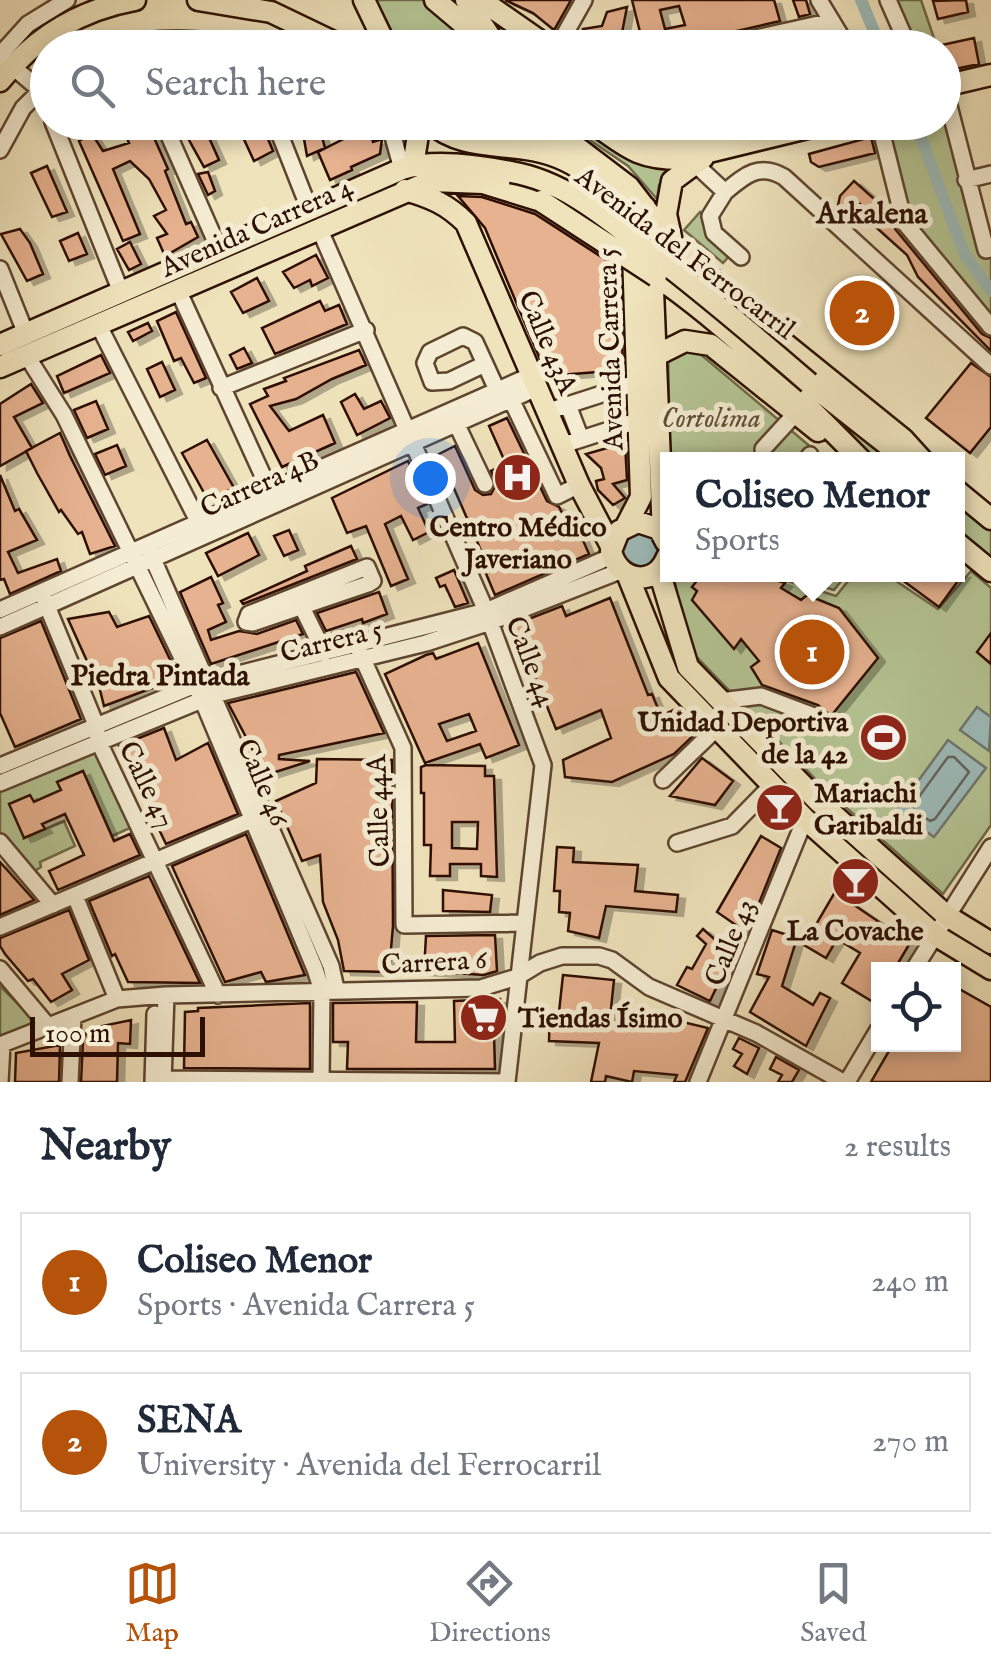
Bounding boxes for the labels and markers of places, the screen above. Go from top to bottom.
pin: 2 [830,276,894,350]
hospital icon: Centro Médico Javeriano [492,452,544,504]
place label: Centro Médico Javeriano [429,511,607,578]
pin: 1 [780,614,844,690]
place label: Unidad Deportiva de la 42 [637,706,849,773]
sports icon: Unidad Deportiva de la 42 [857,711,909,763]
place label: Mariachi Garibaldi [814,777,924,844]
bar icon: Mariachi Garibaldi [753,782,805,834]
bar icon: La Covache [829,856,881,908]
place label: La Covache [786,915,924,950]
supermarket icon: Tiendas Ísimo [457,991,509,1043]
place label: Tiendas Ísimo [517,1001,683,1037]

